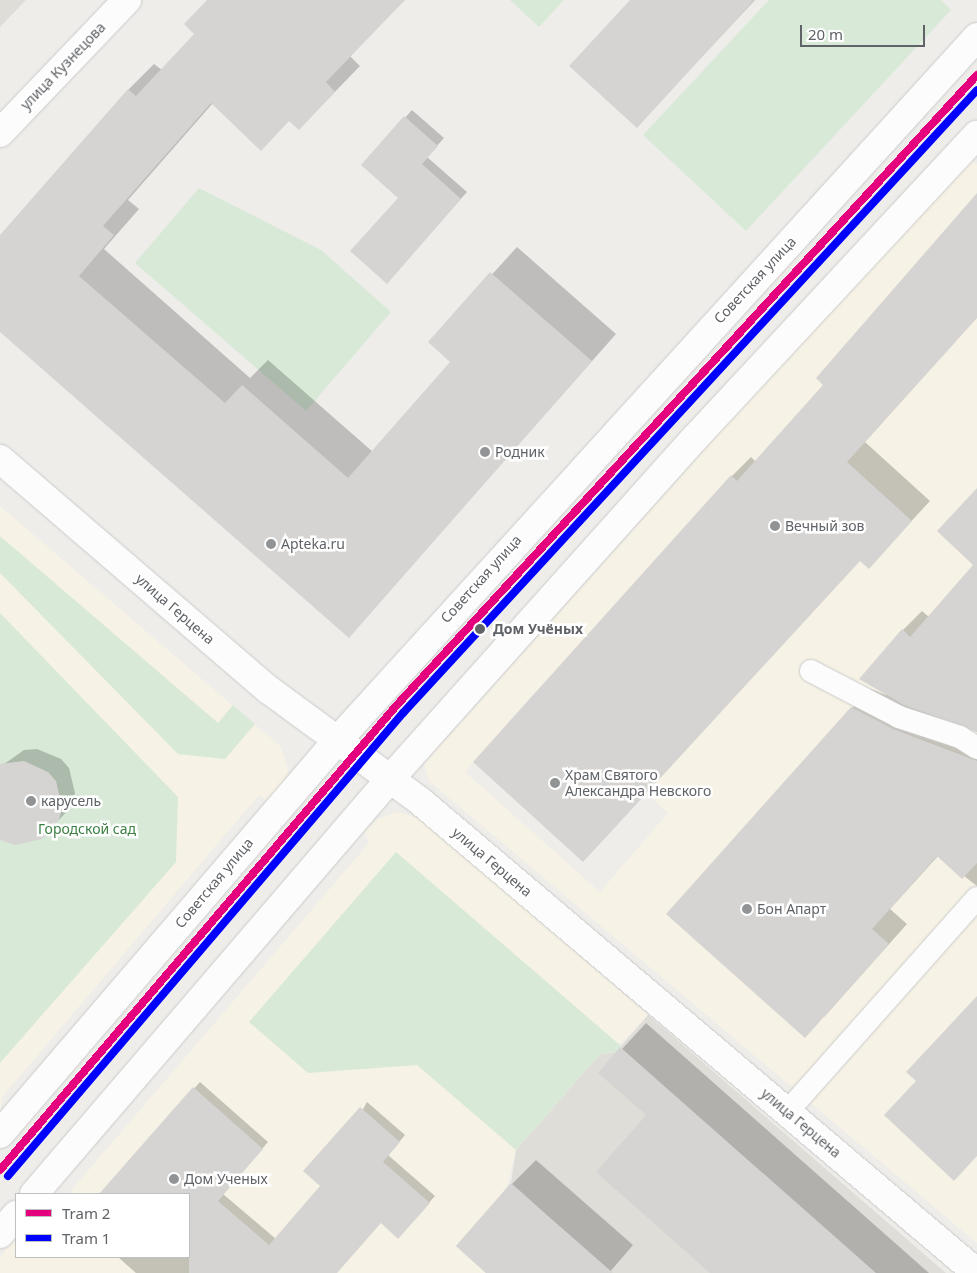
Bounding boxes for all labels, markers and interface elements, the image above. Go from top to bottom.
scale bar [802,15,927,47]
street label: улица Кузнецова [17,19,109,113]
text: 20 m [808,24,843,44]
street label: Советская улица [711,233,799,327]
place label: Родник [495,444,545,460]
marker: Родник [479,446,491,458]
place label: Вечный зов [785,518,865,534]
marker: Вечный зов [769,520,781,532]
street label: Советская улица [437,532,525,626]
place label: Apteka.ru [281,536,345,552]
marker: Apteka.ru [265,538,277,550]
street label: улица Герцена [132,570,218,648]
marker: Дом Учёных [471,620,489,638]
place label: Дом Учёных [493,621,583,637]
place label: Храм Святого Александра Невского [565,767,711,800]
marker: Храм Святого Александра Невского [549,777,561,789]
place label: карусель [41,793,101,809]
marker: карусель [25,795,37,807]
park label: Городской сад [38,821,136,837]
street label: улица Герцена [449,824,535,900]
street label: Советская улица [171,835,257,931]
place label: Бон Апарт [757,901,826,917]
marker: Бон Апарт [741,903,753,915]
street label: улица Герцена [758,1085,844,1161]
place label: Дом Ученых [184,1171,268,1187]
marker: Дом Ученых [168,1173,180,1185]
legend [15,1193,190,1258]
text: Tram 2 [62,1203,110,1223]
text: Tram 1 [62,1228,110,1248]

